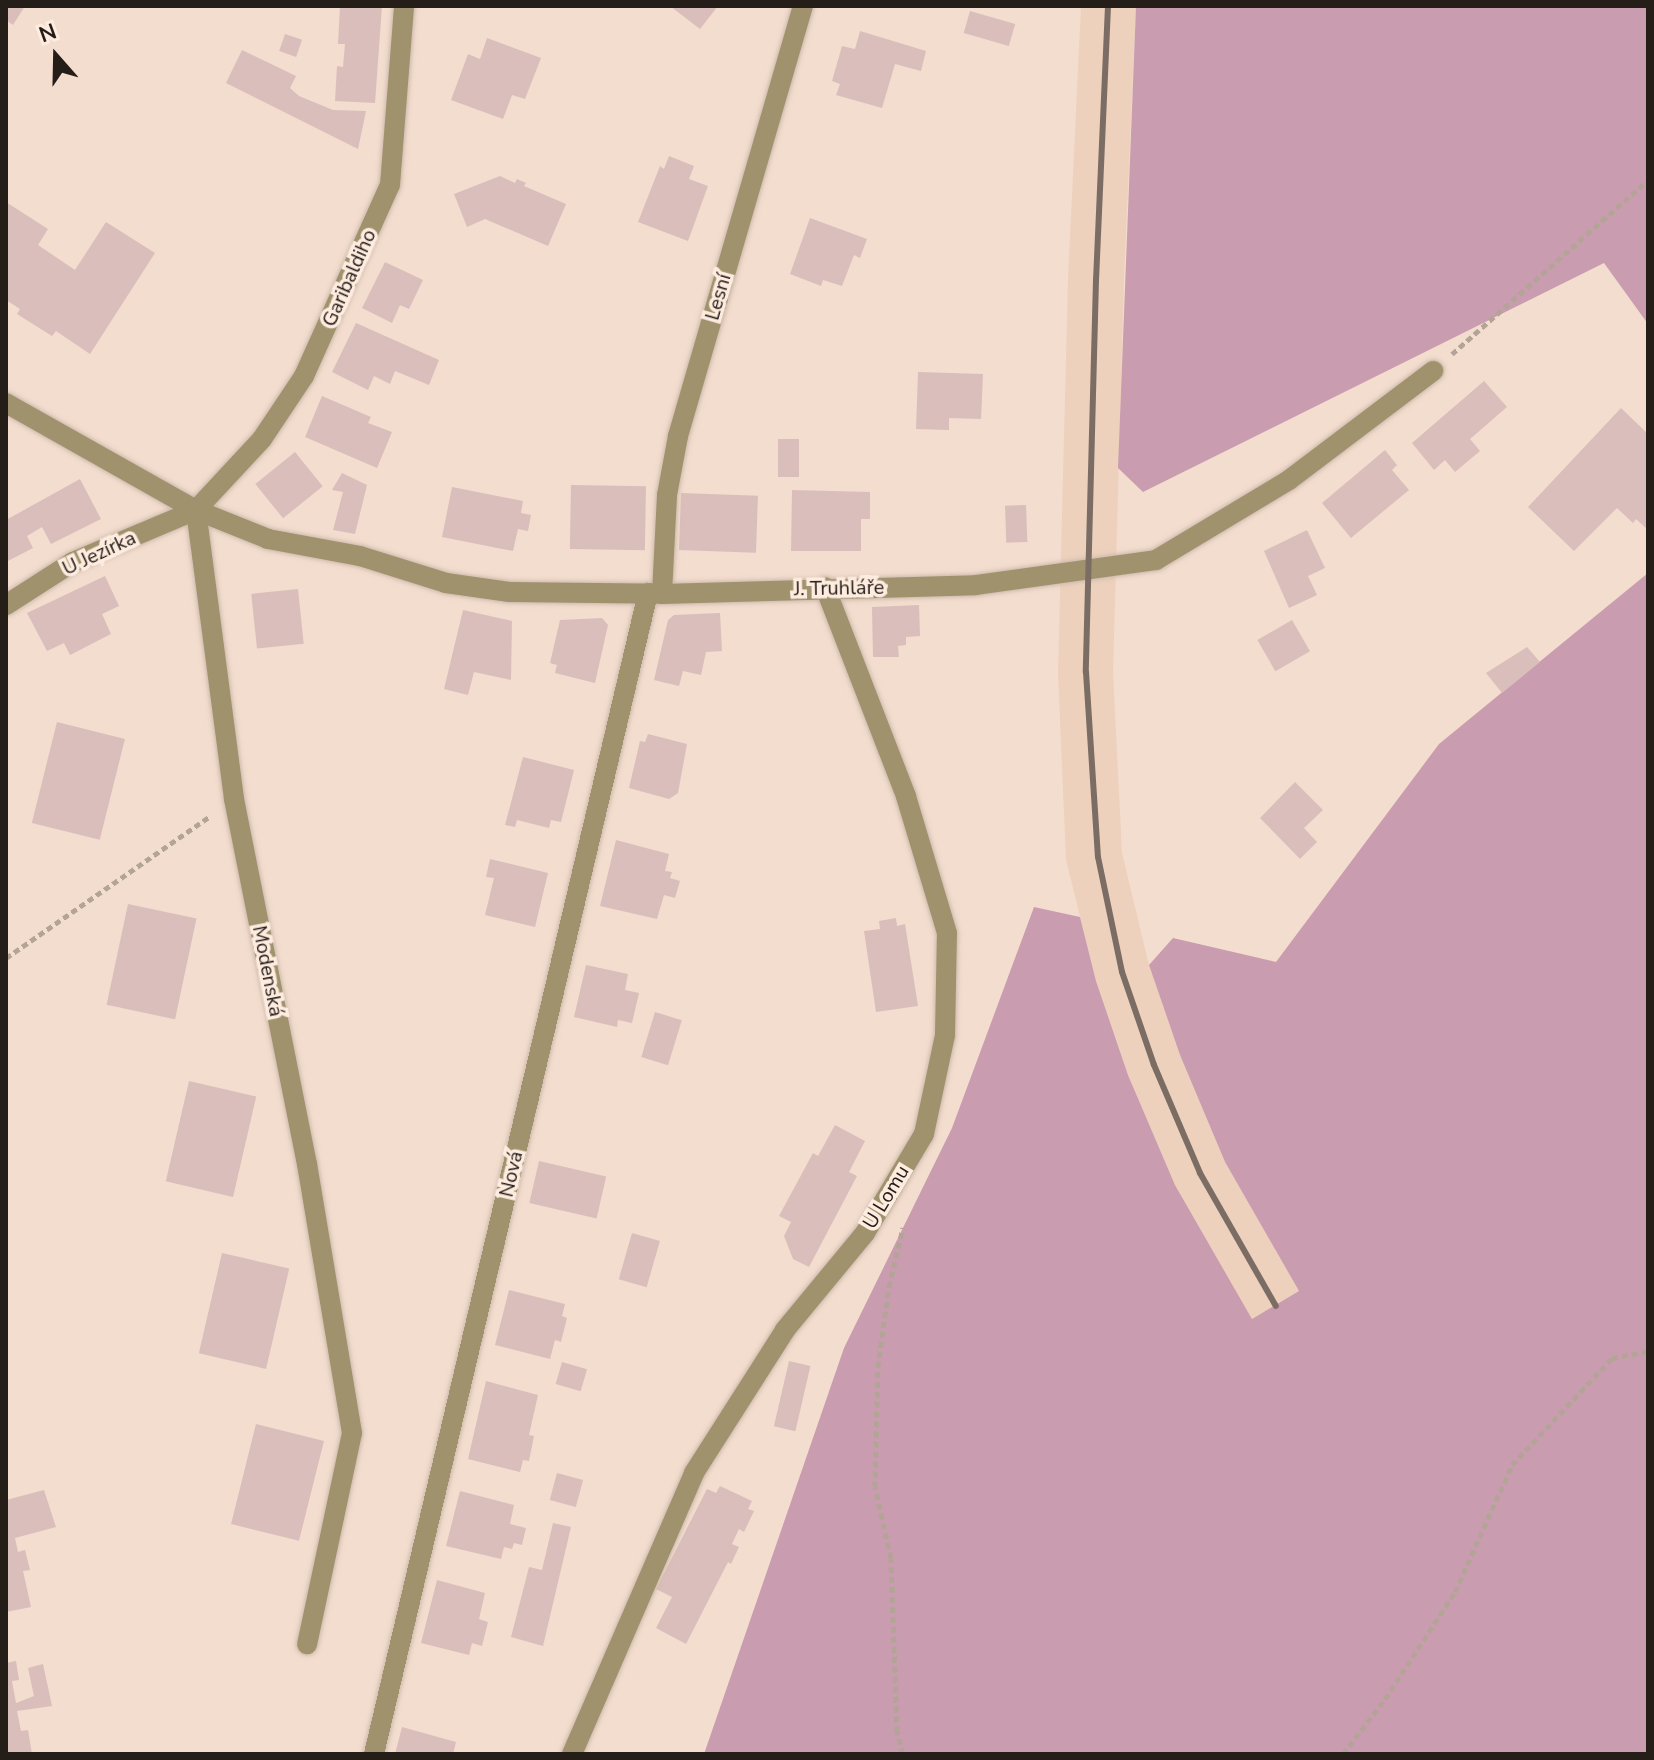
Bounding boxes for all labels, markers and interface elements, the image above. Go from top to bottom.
north arrow [16,16,96,96]
text: N [35,17,61,50]
street label: Garibaldiho [317,226,381,330]
street label: Lesní [700,271,736,323]
street label: U Jezírka [58,526,140,580]
street label: J. Truhláře [794,575,884,601]
street label: Modenská [247,924,289,1018]
street label: Nová [494,1149,528,1199]
street label: U Lomu [858,1161,914,1233]

